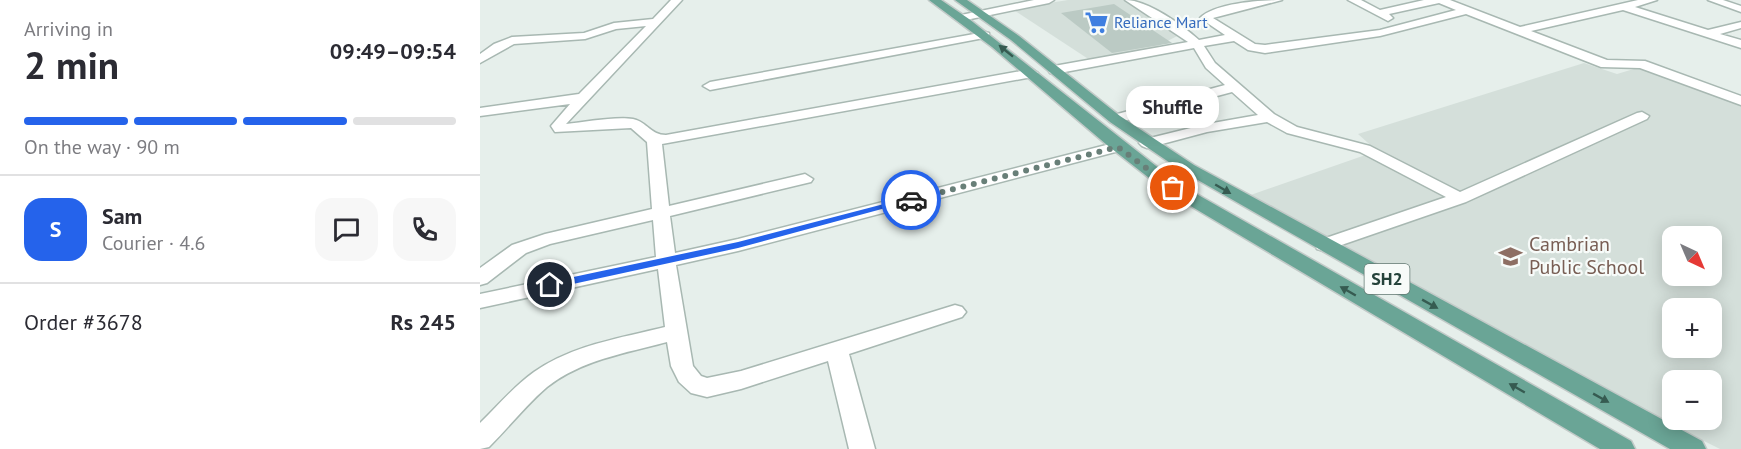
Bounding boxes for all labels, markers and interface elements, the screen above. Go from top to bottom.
supermarket icon: Reliance Mart [1083,9,1109,35]
place label: Reliance Mart [1114,12,1208,32]
text: Arriving in [24,16,113,42]
text: 09:49–09:54 [330,37,456,65]
text: 2 min [24,39,119,90]
one-way arrow [998,45,1014,58]
callout: Shuffle [1126,86,1220,128]
text: Shuffle [1142,94,1203,120]
text: On the way · 90 m [24,134,180,160]
pin [1147,162,1198,213]
courier [881,170,941,230]
icon: bag [1156,171,1189,204]
icon: car [895,184,928,217]
one-way arrow [1215,184,1231,195]
button: chat [315,198,378,261]
button: phone [393,198,456,261]
text: Sam [102,202,142,230]
text: S [50,215,61,243]
north arrow [1662,226,1722,286]
map controls [1662,226,1722,430]
text: Courier · 4.6 [102,230,205,256]
place label: Cambrian Public School [1529,231,1644,280]
school or university icon: Cambrian Public School [1498,243,1524,269]
pin [524,259,575,310]
road number: SH2 [1364,264,1410,294]
icon: home [533,268,566,301]
one-way arrow [1340,285,1356,296]
button: + [1662,298,1722,358]
one-way arrow [1422,299,1439,309]
text: Order #3678 [24,308,143,336]
text: Rs 245 [390,308,456,336]
button: − [1662,370,1722,430]
one-way arrow [1508,383,1525,393]
one-way arrow [1593,393,1610,403]

